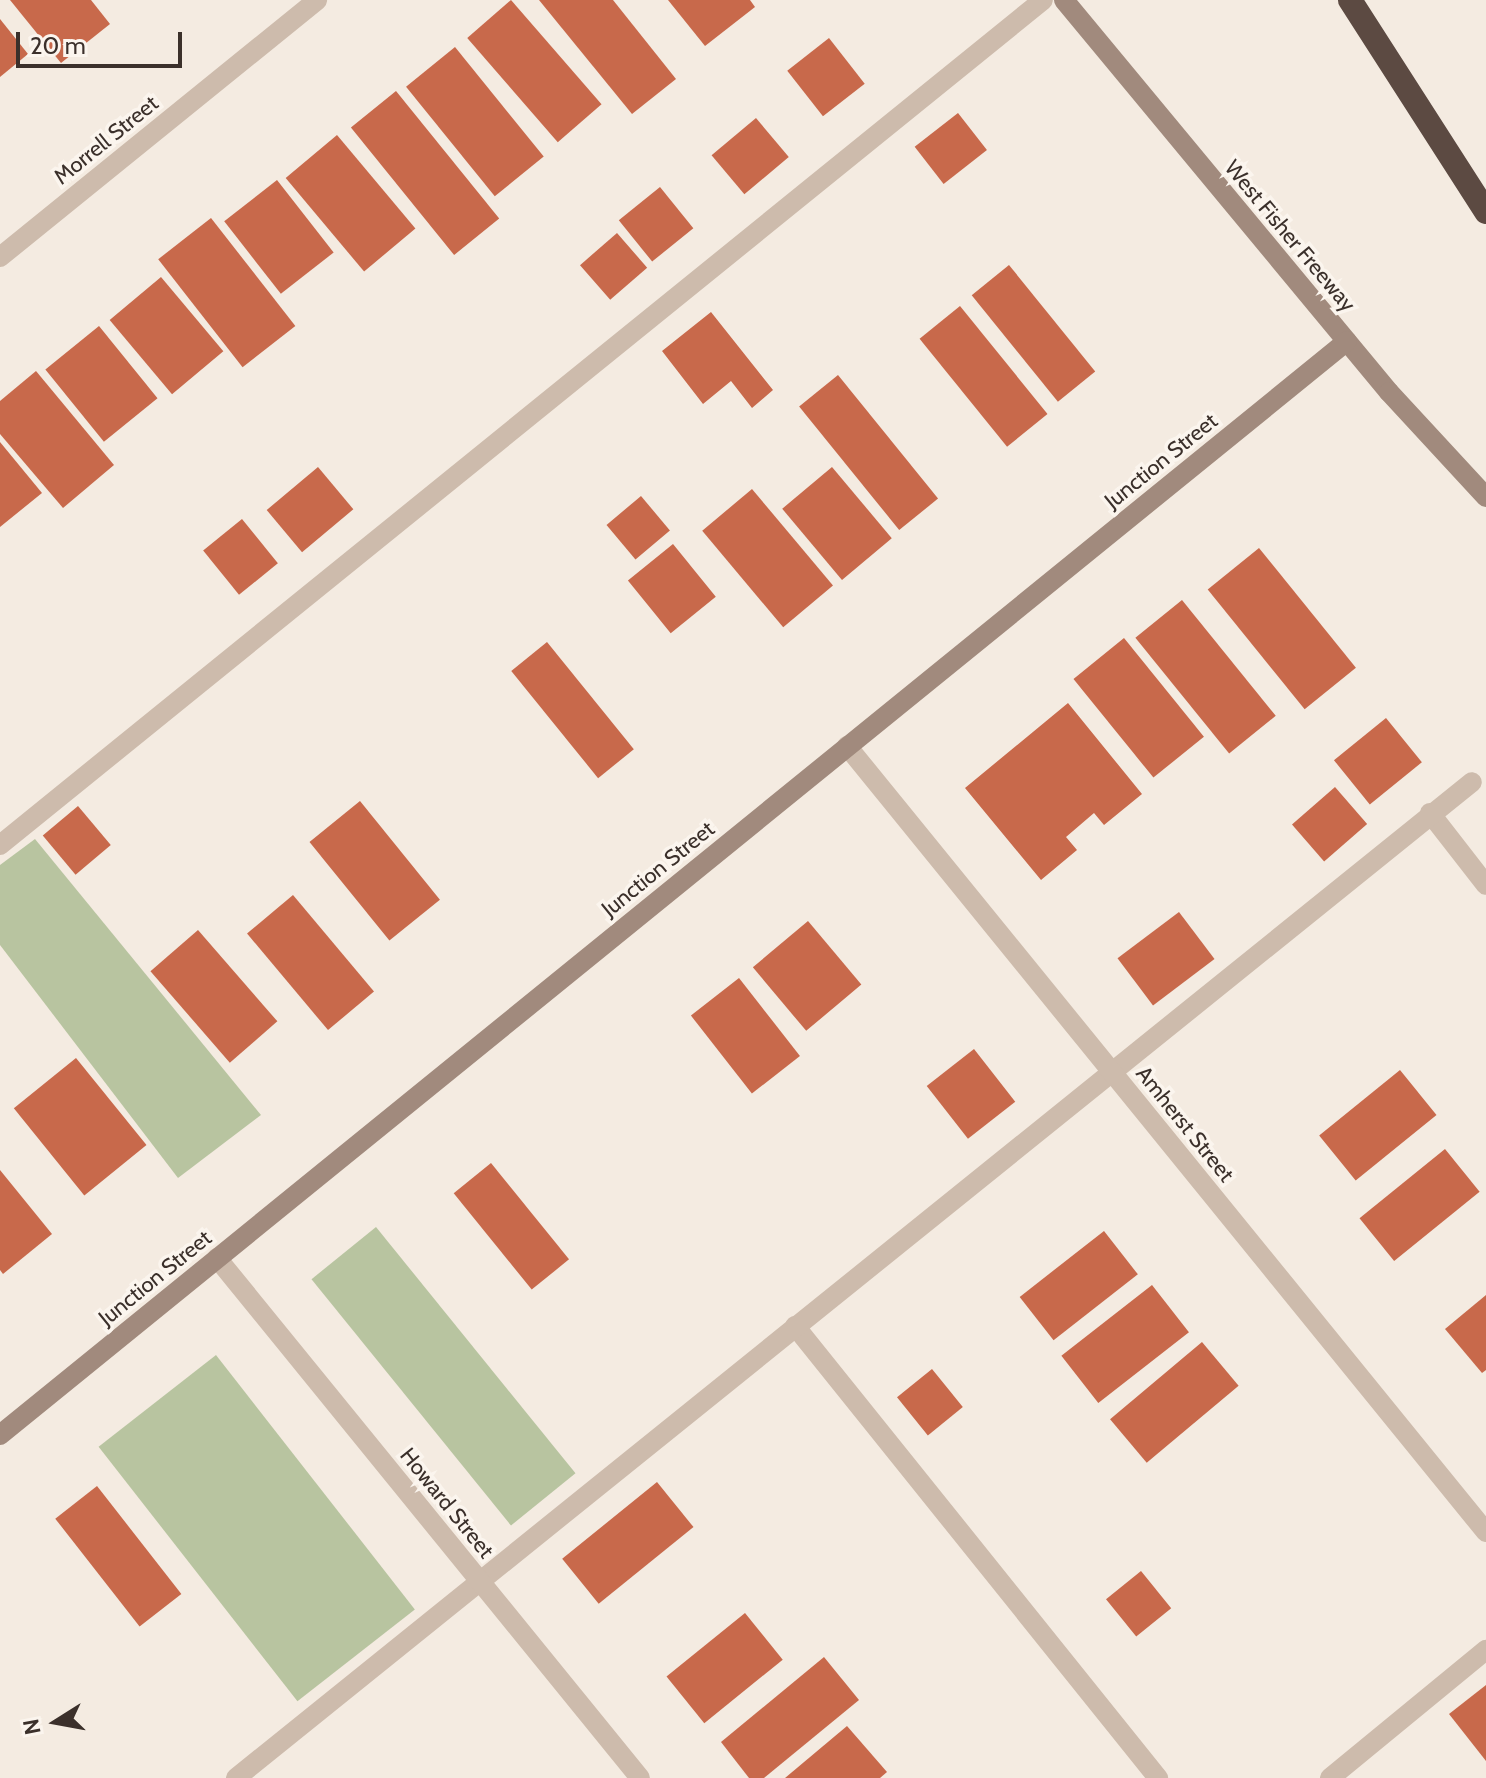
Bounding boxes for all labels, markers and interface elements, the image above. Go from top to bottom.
scale bar [20,16,186,66]
text: 20 m [30,31,86,60]
street label: Morrell Street [49,90,163,190]
street label: West Fisher Freeway [1219,155,1361,317]
street label: Junction Street [1099,408,1223,514]
street label: Junction Street [596,816,720,922]
street label: Amherst Street [1130,1061,1240,1187]
street label: Junction Street [93,1225,217,1331]
street label: Howard Street [395,1443,499,1563]
north arrow [16,1682,96,1762]
text: N [17,1716,47,1737]

